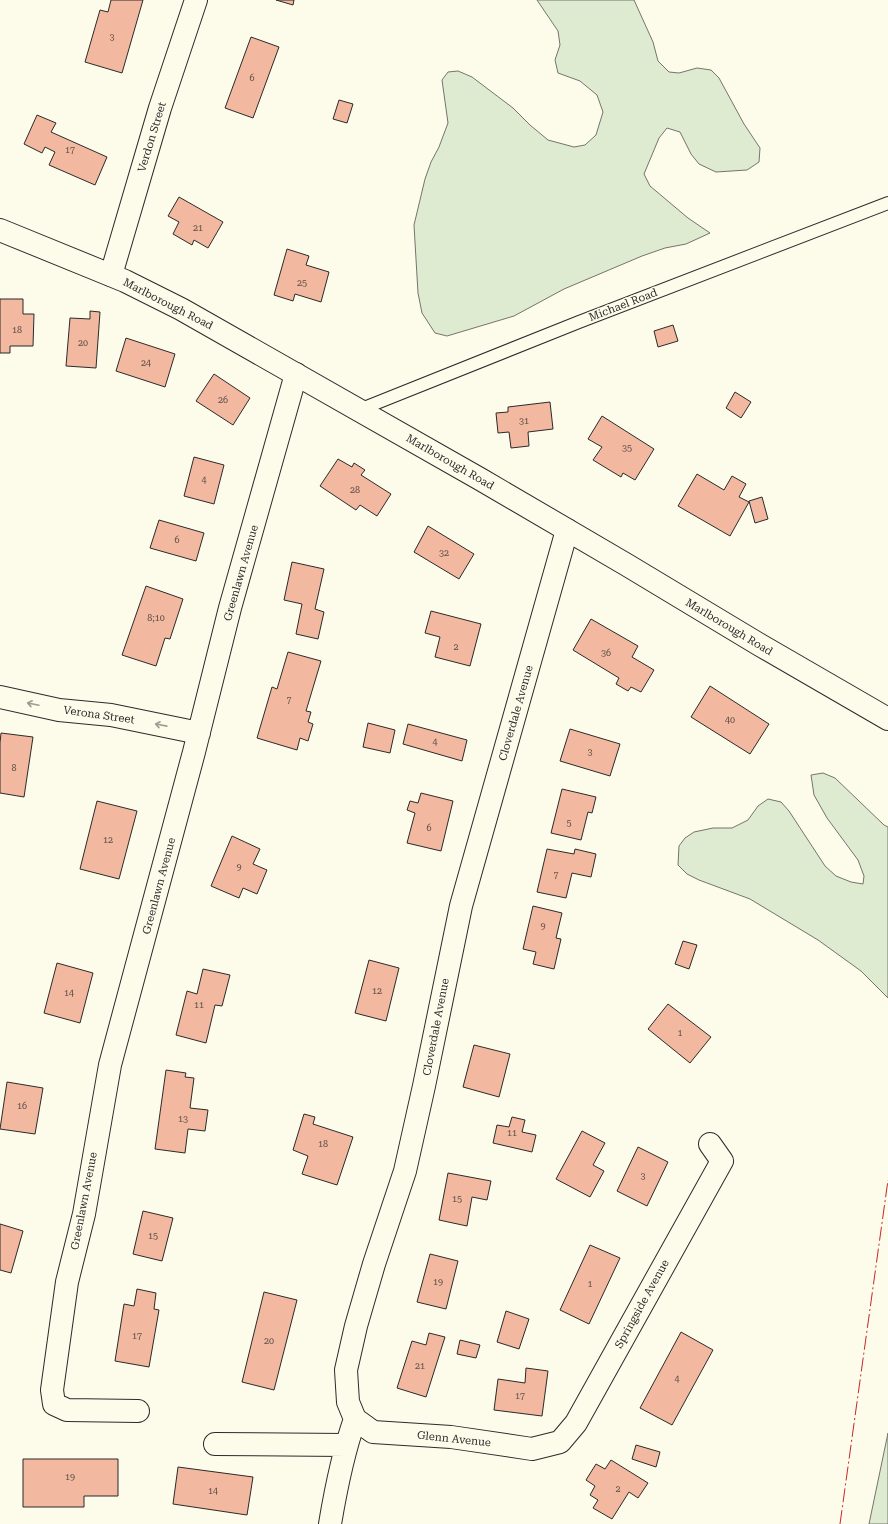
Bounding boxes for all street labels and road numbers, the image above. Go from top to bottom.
street label: Verdon Street [135,100,169,174]
street label: Marlborough Road [121,276,215,332]
street label: Michael Road [587,286,659,324]
street label: Marlborough Road [404,432,496,492]
street label: Greenlawn Avenue [221,523,261,623]
street label: Marlborough Road [683,596,775,658]
street label: Cloverdale Avenue [496,664,536,762]
street label: Verona Street [63,704,135,726]
street label: Greenlawn Avenue [140,836,178,936]
street label: Cloverdale Avenue [420,977,452,1077]
street label: Greenlawn Avenue [68,1151,100,1251]
street label: Springside Avenue [612,1257,672,1351]
street label: Glenn Avenue [416,1429,492,1449]

